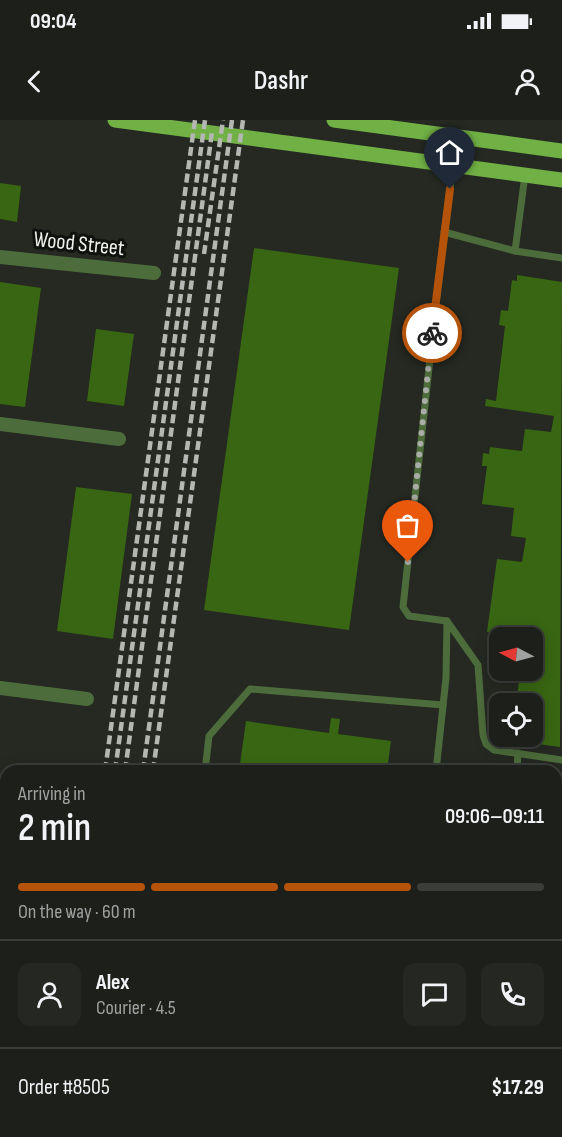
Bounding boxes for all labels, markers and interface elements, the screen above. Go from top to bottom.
text: 09:04 [30,8,77,35]
icon: back [18,65,51,98]
text: Dashr [254,65,308,97]
icon: person [511,65,544,98]
pin [424,127,475,189]
icon: home [433,136,466,169]
street label: Wood Street [32,226,126,262]
courier [402,303,462,363]
icon: bike [416,317,449,350]
pin [382,500,433,562]
icon: bag [391,509,424,542]
north arrow [489,627,543,681]
map controls [489,627,543,747]
button: locate [489,693,543,747]
text: Arriving in [18,782,86,806]
text: 09:06–09:11 [445,803,544,830]
text: 2 min [18,805,91,852]
text: On the way · 60 m [18,900,136,924]
button: person [18,963,81,1026]
button: chat [403,963,466,1026]
button: phone [481,963,544,1026]
text: Alex [96,969,129,996]
text: Courier · 4.5 [96,996,176,1020]
text: Order #8505 [18,1074,110,1101]
text: $17.29 [491,1074,544,1101]

